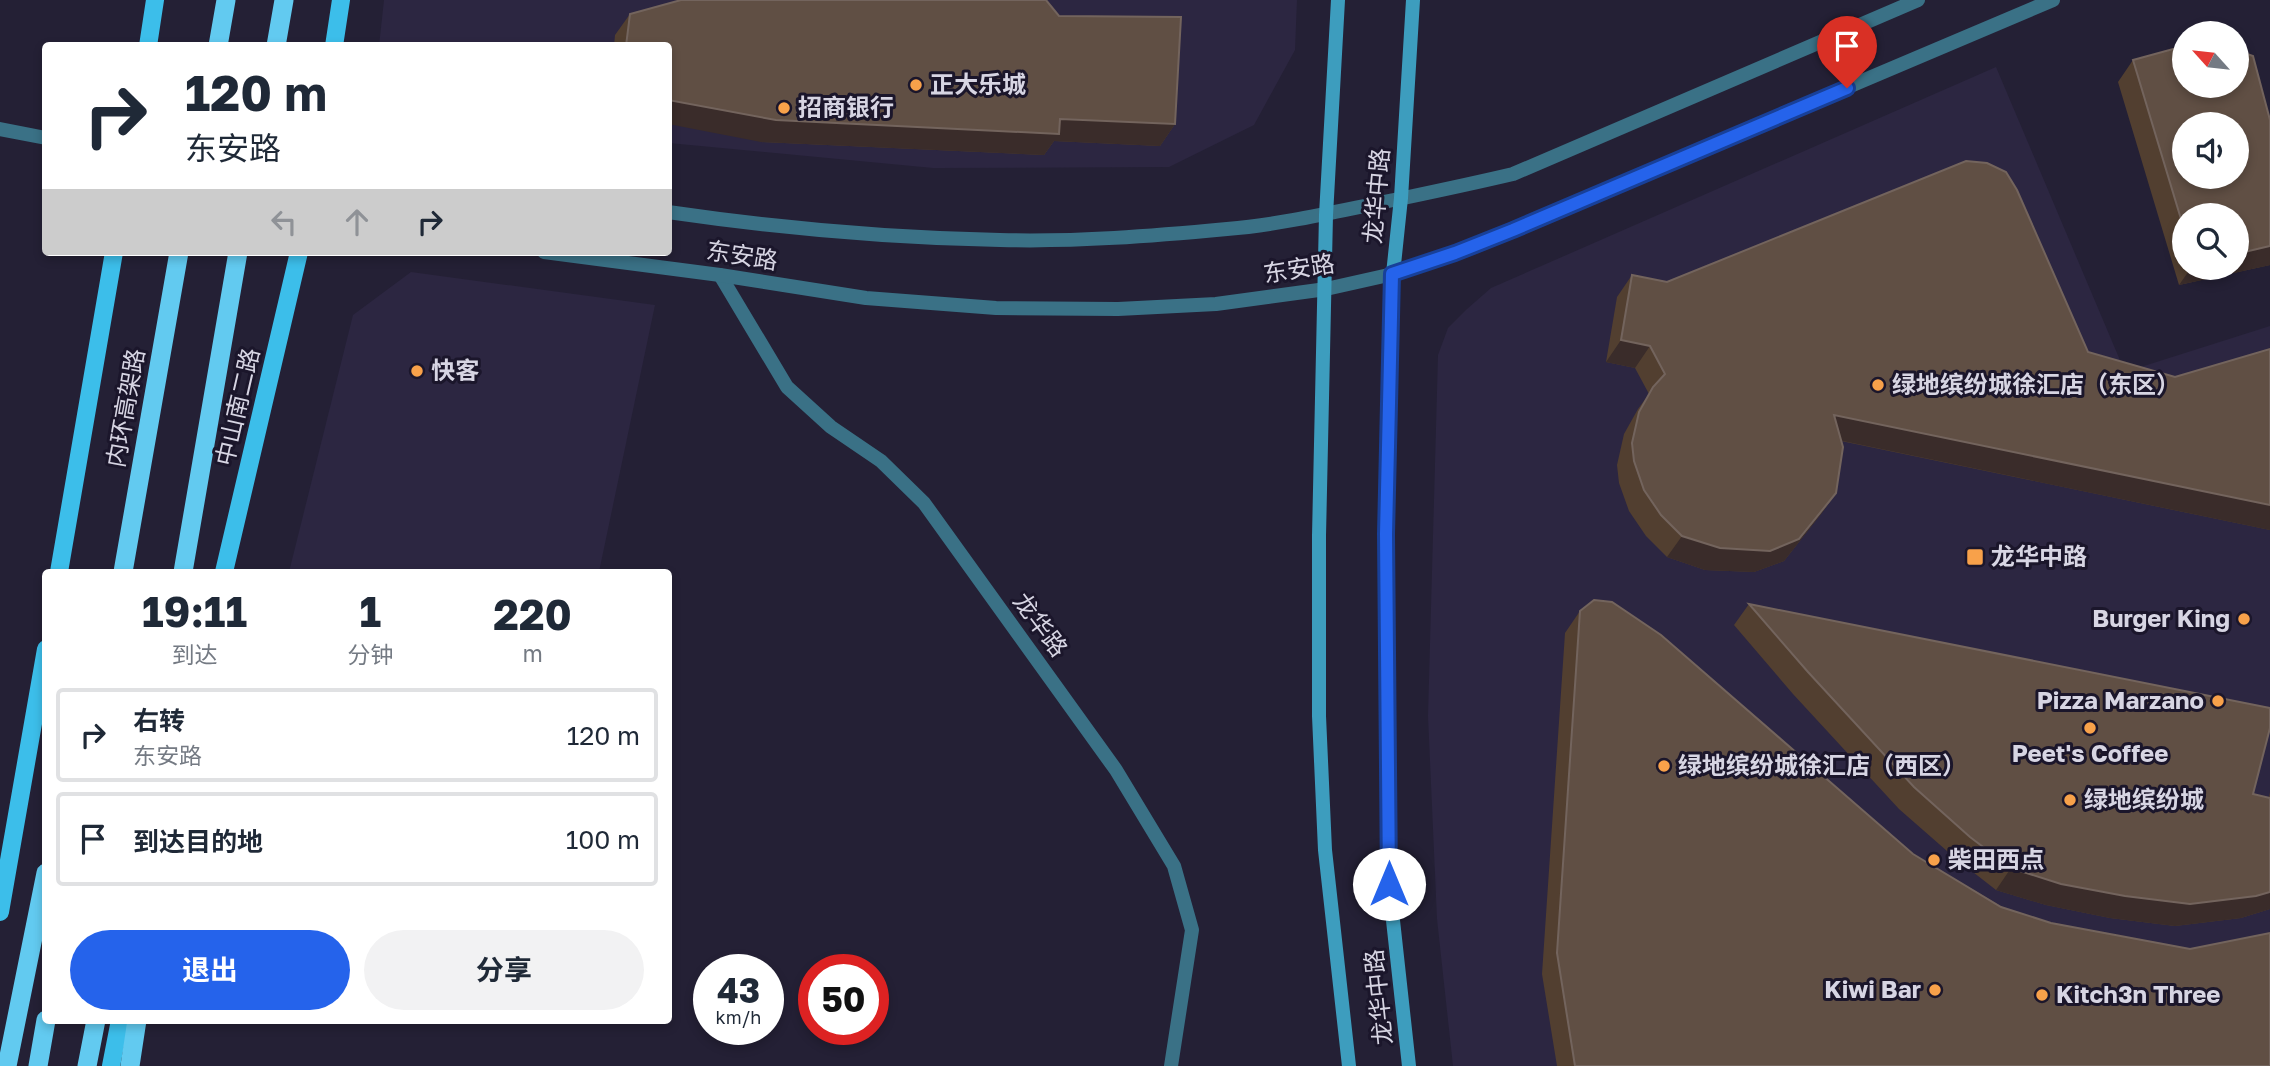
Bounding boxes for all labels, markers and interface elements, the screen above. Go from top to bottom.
pin [1817,16,1877,88]
north arrow [2172,21,2249,98]
map controls [2172,21,2249,280]
icon: arrive [1828,27,1866,65]
text: 120 m [185,63,327,122]
place label: 正大乐城 [930,69,1026,98]
icon: right [70,70,161,161]
marker: 正大乐城 [908,77,924,93]
place label: 招商银行 [798,92,894,121]
marker: 招商银行 [776,100,792,116]
button: sound [2172,112,2249,189]
text: 东安路 [185,129,281,167]
street label: 龙华中路 [1357,147,1394,245]
icon: left [265,203,303,241]
icon: ahead [338,203,376,241]
icon: right [411,203,449,241]
button: search [2172,203,2249,280]
street label: 东安路 [704,235,780,274]
street label: 东安路 [1261,248,1337,287]
street label: 中山南二路 [209,345,264,468]
street label: 内环高架路 [100,346,149,469]
place label: 快客 [431,355,479,384]
marker: 快客 [409,363,425,379]
place label: 绿地缤纷城徐汇店（东区） [1892,369,2180,398]
marker: 绿地缤纷城徐汇店（东区） [1870,377,1886,393]
place label: 龙华中路 [1991,541,2087,570]
marker: 龙华中路 [1965,547,1985,567]
text: 19:11 [142,586,247,636]
text: 1 [359,586,381,636]
street label: 龙华路 [1008,587,1074,662]
text: 220 [493,589,572,639]
place label: Burger King [2092,603,2230,632]
marker: Burger King [2236,611,2252,627]
text: m [522,639,543,667]
text: 到达 [172,640,218,668]
text: 分钟 [347,640,393,668]
place label: Pizza Marzano [2037,685,2204,714]
marker: Pizza Marzano [2210,693,2226,709]
text: 右转 [133,705,185,736]
icon: right [74,716,112,754]
text: 120 m [567,720,640,751]
marker: Peet's Coffee [2082,720,2098,736]
place label: Peet's Coffee [2012,738,2168,767]
text: 东安路 [133,741,202,769]
place label: 绿地缤纷城徐汇店（西区） [1678,750,1966,779]
marker: 绿地缤纷城徐汇店（西区） [1656,758,1672,774]
place label: 绿地缤纷城 [2084,784,2204,813]
marker: 绿地缤纷城 [2062,792,2078,808]
icon: arrive [74,820,112,858]
text: 100 m [566,824,640,855]
text: 到达目的地 [133,826,263,857]
place label: 柴田西点 [1948,844,2044,873]
position arrow [1352,847,1426,921]
marker: 柴田西点 [1926,852,1942,868]
button: 退出 [70,930,350,1010]
button: 分享 [364,930,644,1010]
street label: 龙华中路 [1358,948,1397,1046]
speed limit sign: 50 [798,954,889,1045]
text: 43 [717,969,760,1011]
place label: Kiwi Bar [1824,974,1921,1003]
place label: Kitch3n Three [2056,979,2221,1008]
marker: Kiwi Bar [1927,982,1943,998]
marker: Kitch3n Three [2034,987,2050,1003]
text: km/h [716,1006,761,1028]

